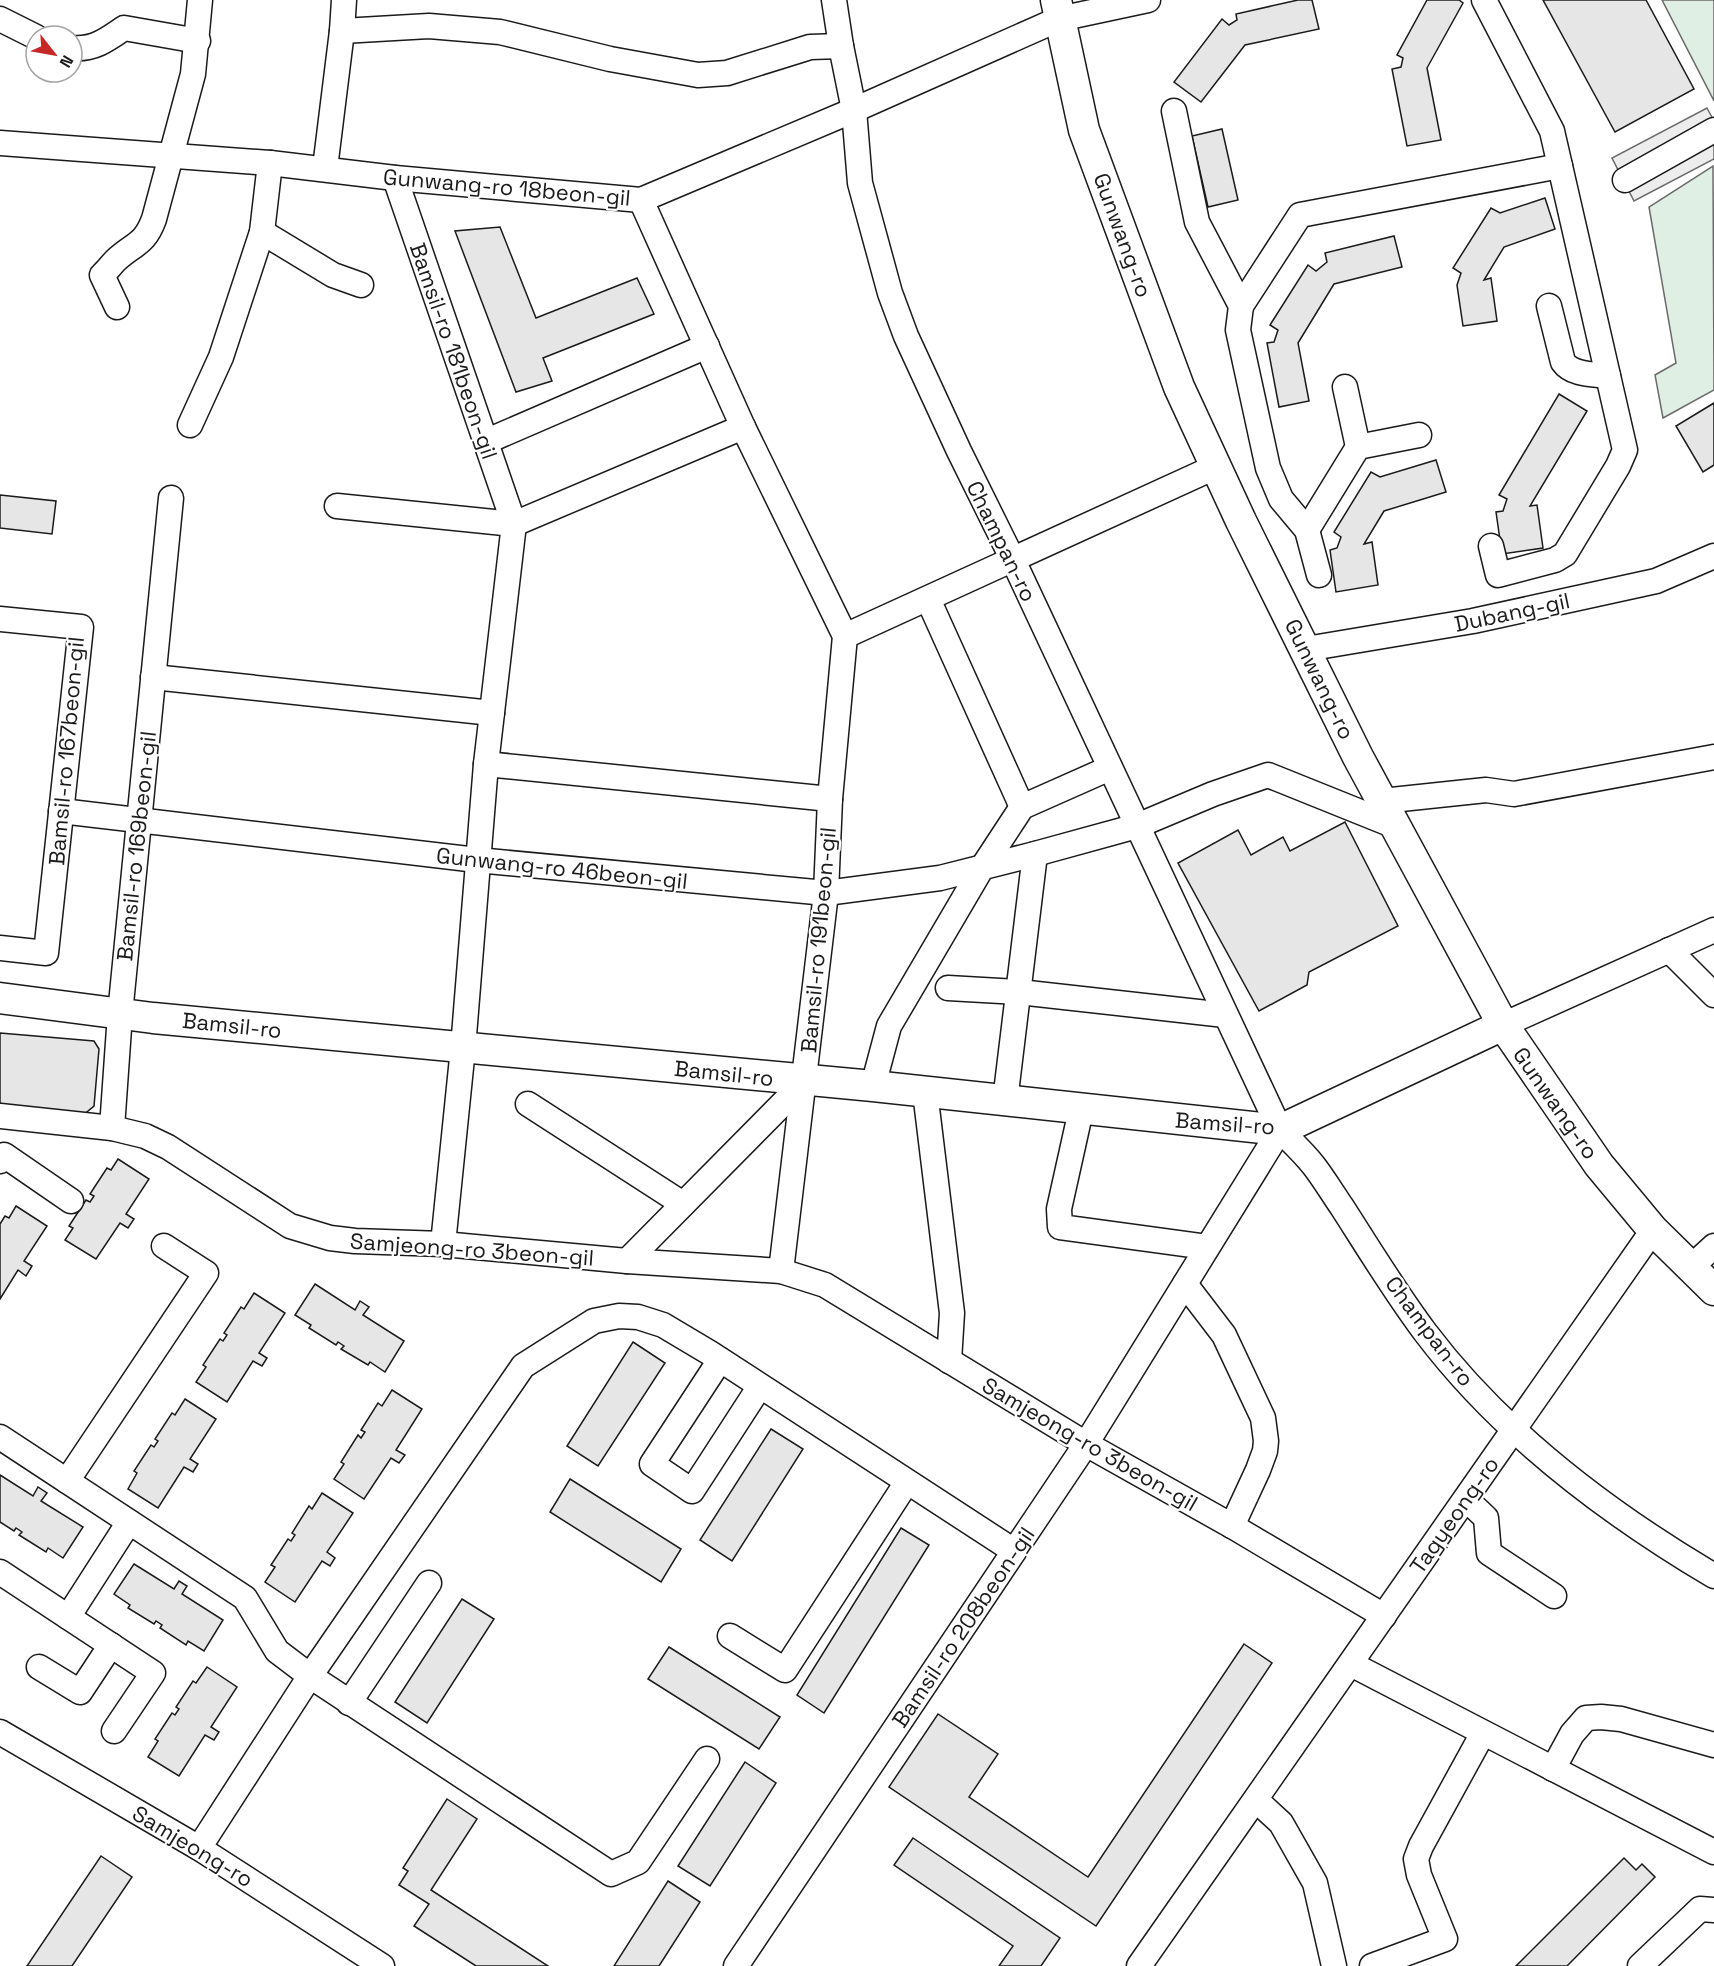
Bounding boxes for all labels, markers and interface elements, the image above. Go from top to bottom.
north arrow [24,24,84,84]
text: N [55,51,78,71]
street label: Gunwang-ro 18beon-gil [382,162,632,212]
street label: Gunwang-ro [1088,169,1158,301]
street label: Bamsil-ro 181beon-gil [404,239,504,463]
street label: Champan-ro [961,476,1043,606]
street label: Dubang-gil [1452,586,1572,638]
street label: Gunwang-ro [1279,614,1361,744]
street label: Bamsil-ro 167beon-gil [42,635,90,867]
street label: Bamsil-ro 169beon-gil [110,730,162,962]
street label: Bamsil-ro 191beon-gil [794,826,842,1054]
street label: Gunwang-ro 46beon-gil [435,841,689,895]
street label: Bamsil-ro [181,1006,283,1044]
street label: Gunwang-ro [1507,1041,1605,1165]
street label: Bamsil-ro [673,1054,775,1092]
street label: Bamsil-ro [1174,1106,1276,1140]
street label: Samjeong-ro 3beon-gil [349,1227,595,1271]
street label: Champan-ro [1379,1270,1481,1392]
street label: Samjeong-ro 3beon-gil [977,1371,1203,1517]
street label: Tagyeong-ro [1403,1451,1505,1579]
street label: Bamsil-ro 208beon-gil [885,1521,1041,1733]
street label: Samjeong-ro [127,1799,259,1893]

